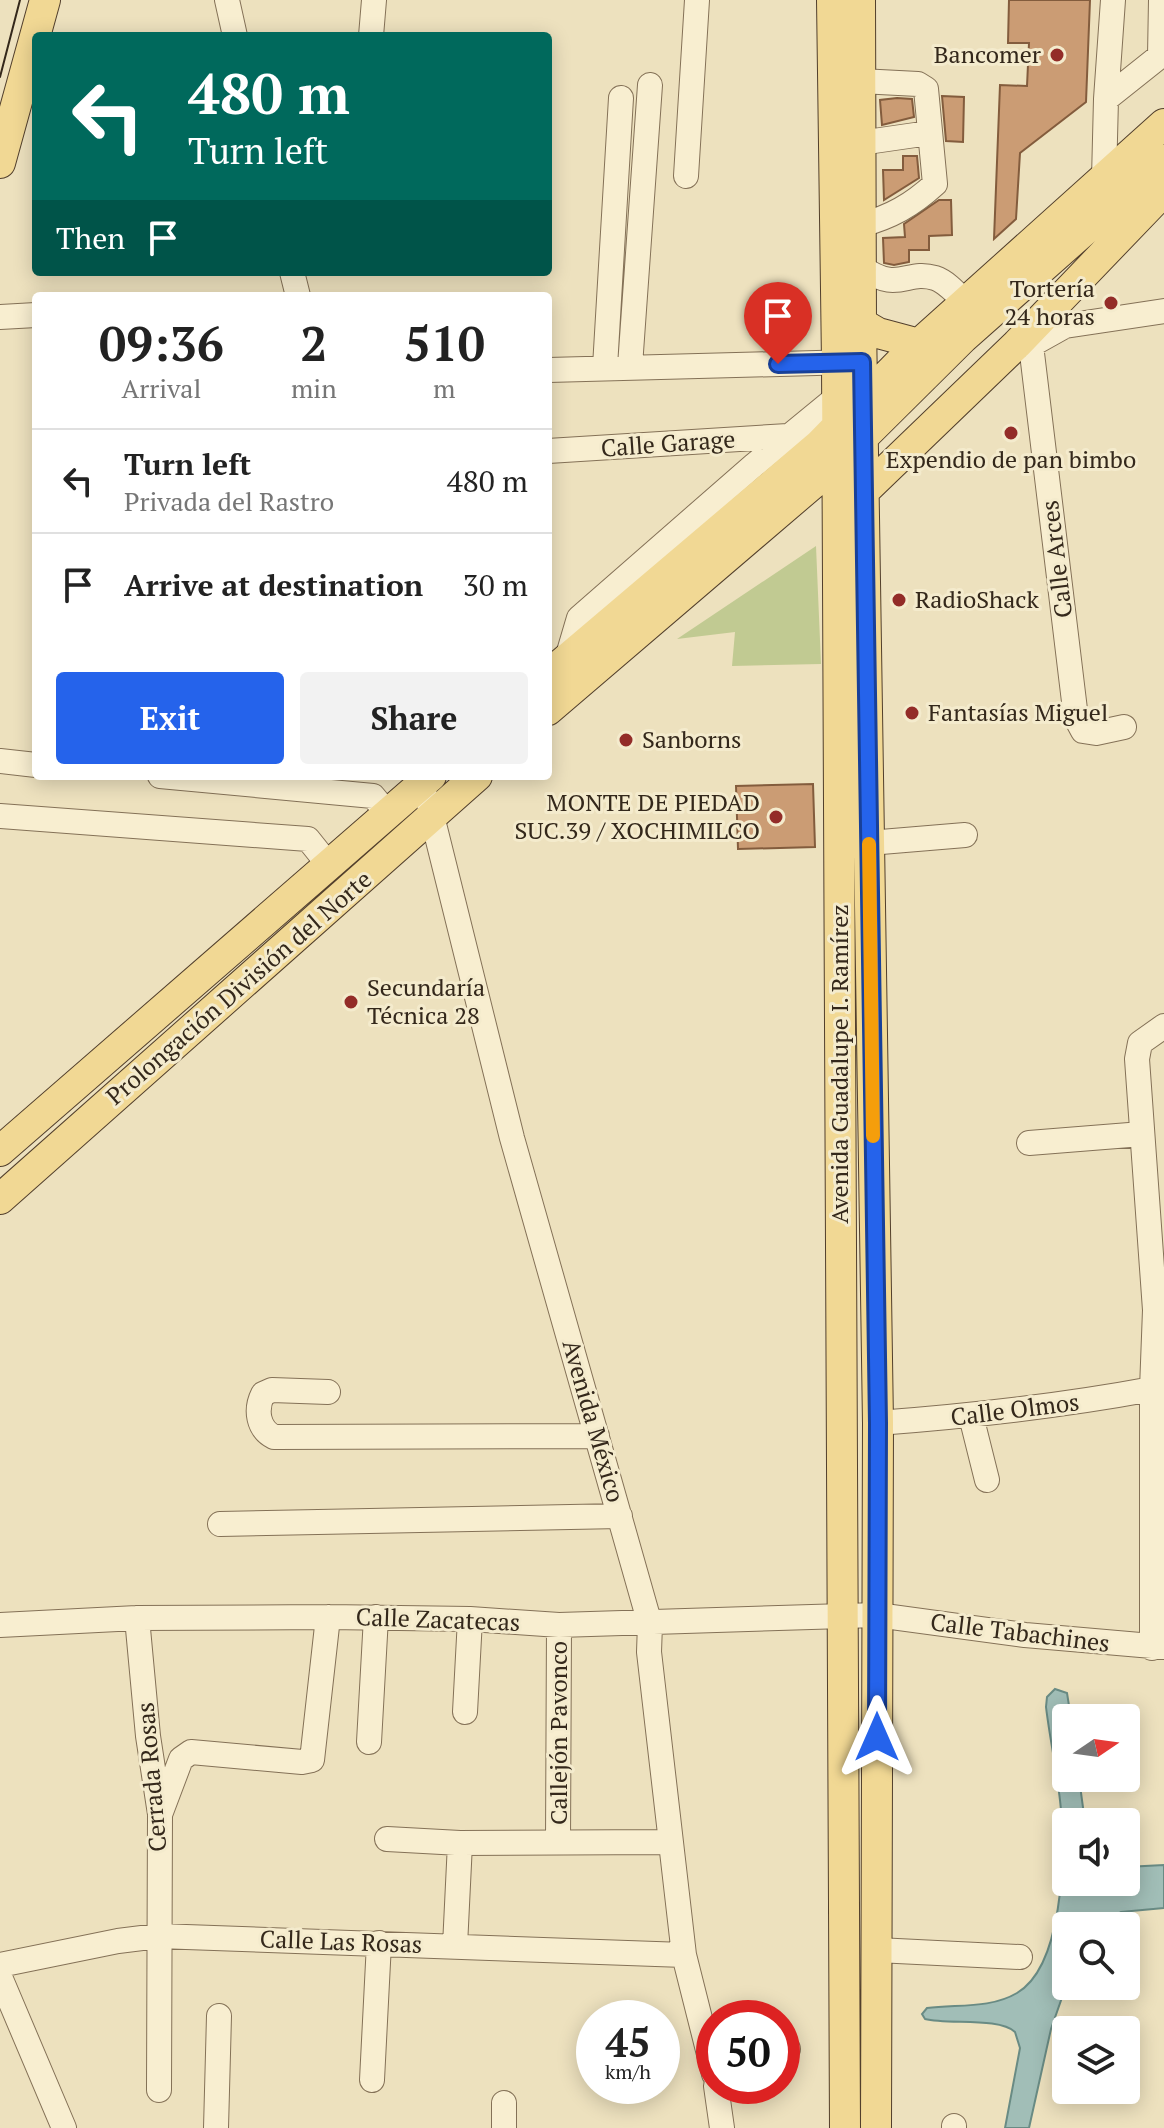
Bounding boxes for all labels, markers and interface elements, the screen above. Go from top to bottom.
place label: Bancomer [934,38,1042,70]
marker: Bancomer [1048,46,1066,64]
text: 480 m [188,56,350,130]
icon: left [56,64,160,168]
text: Turn left [188,127,328,174]
icon: arrive [141,216,185,260]
text: Then [56,218,125,258]
place label: Tortería 24 horas [1004,272,1095,332]
pin [744,282,812,364]
icon: arrive [756,294,800,338]
marker: Tortería 24 horas [1102,294,1120,312]
text: 09:36 [99,311,224,375]
text: 2 [300,311,327,375]
text: 510 [404,311,485,375]
text: Arrival [122,371,201,405]
text: min [291,371,337,405]
text: m [433,371,456,405]
street label: Calle Garage [600,422,736,464]
marker: Expendio de pan bimbo [1002,424,1020,442]
place label: Expendio de pan bimbo [886,443,1136,475]
text: Turn left [124,444,251,484]
icon: left [56,459,100,503]
text: 480 m [447,461,528,501]
text: Privada del Rastro [124,484,334,518]
street label: Calle Arces [1033,498,1079,620]
icon: arrive [56,563,100,607]
text: Arrive at destination [124,565,423,605]
text: 30 m [463,565,528,605]
place label: RadioShack [915,583,1039,615]
marker: RadioShack [890,591,908,609]
button: Exit [56,672,284,764]
button: Share [300,672,528,764]
place label: Fantasías Miguel [928,696,1108,728]
marker: Fantasías Miguel [903,704,921,722]
place label: Sanborns [642,723,741,755]
marker: Sanborns [617,731,635,749]
place label: MONTE DE PIEDAD SUC.39 / XOCHIMILCO [514,786,760,846]
marker: MONTE DE PIEDAD SUC.39 / XOCHIMILCO [767,808,785,826]
street label: Prolongación División del Norte [99,863,378,1112]
street label: Avenida Guadalupe I. Ramírez [823,904,855,1224]
place label: Secundaría Técnica 28 [367,971,485,1031]
marker: Secundaría Técnica 28 [342,993,360,1011]
street label: Avenida México [556,1336,632,1506]
street label: Calle Olmos [949,1385,1081,1433]
street label: Calle Zacatecas [355,1600,521,1638]
street label: Calle Tabachines [929,1605,1112,1659]
street label: Callejón Pavonco [542,1641,574,1825]
position arrow [835,1695,919,1779]
street label: Cerrada Rosas [129,1701,173,1853]
north arrow [1052,1704,1140,1792]
map controls [1052,1704,1140,2104]
button: sound [1052,1808,1140,1896]
button: search [1052,1912,1140,2000]
street label: Calle Las Rosas [259,1922,423,1960]
speed limit sign: 50 [696,2000,800,2104]
text: 45 [605,2015,651,2068]
button: layers [1052,2016,1140,2104]
text: km/h [605,2058,651,2085]

